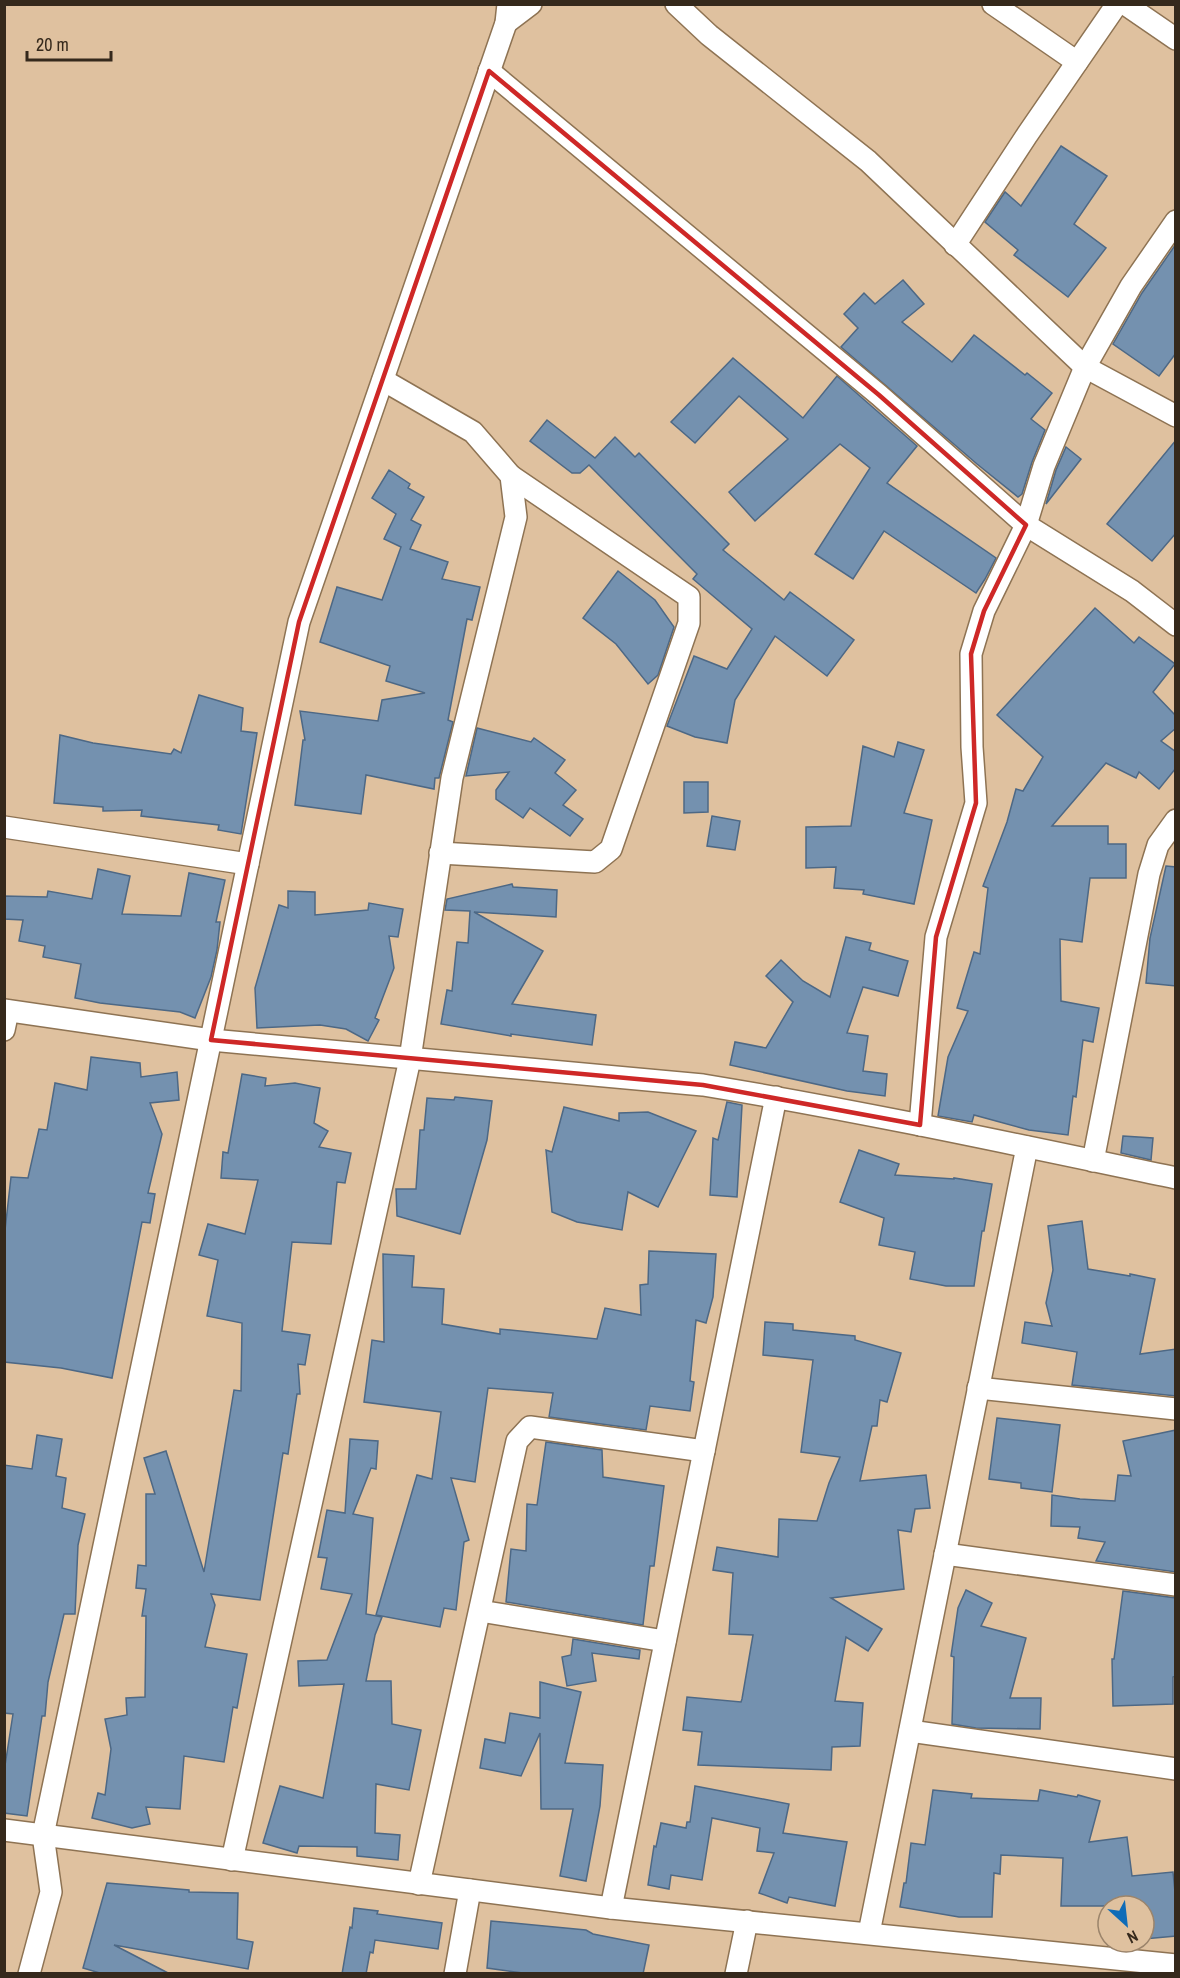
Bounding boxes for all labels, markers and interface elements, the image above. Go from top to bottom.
scale bar [27,24,111,62]
text: 20 m [36,32,69,57]
north arrow [1096,1894,1156,1954]
text: N [1124,1925,1142,1949]

